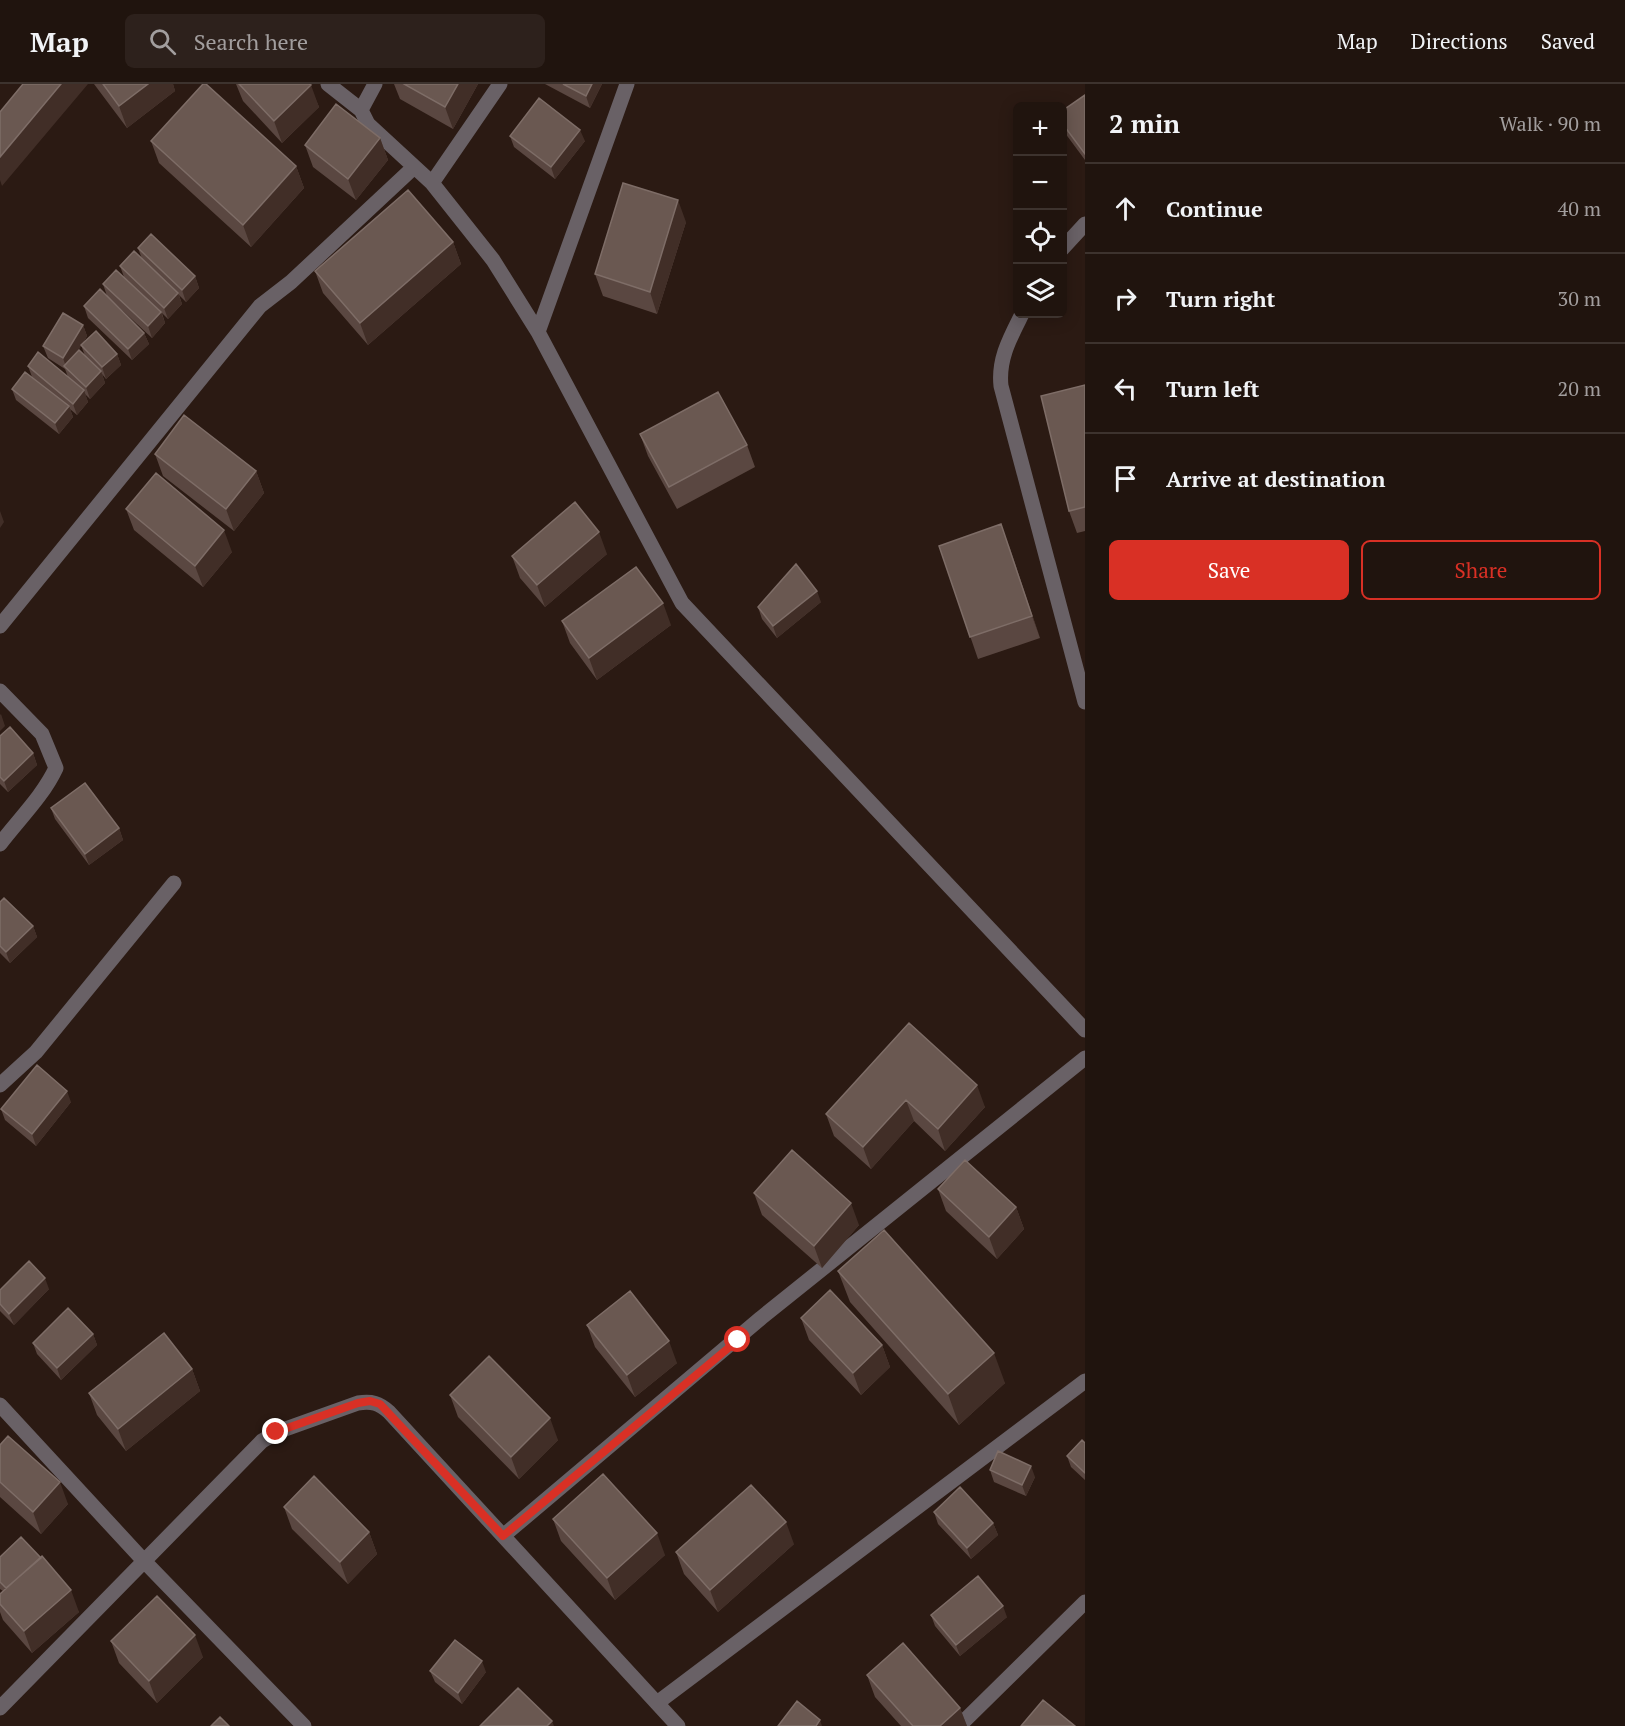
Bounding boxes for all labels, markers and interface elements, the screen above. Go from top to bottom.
search box [125,14,545,68]
text: Map [30,23,89,60]
icon: search [146,25,179,58]
text: Search here [194,27,308,56]
text: Map [1337,27,1378,55]
text: Directions [1411,27,1508,55]
text: Saved [1541,27,1595,55]
map controls [1013,102,1067,318]
button: + [1013,102,1067,156]
text: 2 min [1109,106,1180,140]
text: Walk · 90 m [1499,110,1601,137]
button: − [1013,156,1067,210]
icon: ahead [1109,192,1142,225]
text: Continue [1166,194,1263,223]
text: 40 m [1558,195,1601,222]
button: locate [1013,210,1067,264]
button: layers [1013,264,1067,318]
icon: right [1109,282,1142,315]
text: Turn right [1166,284,1275,313]
text: 30 m [1558,285,1601,312]
icon: left [1109,372,1142,405]
text: Turn left [1166,374,1259,403]
text: 20 m [1558,375,1601,402]
icon: arrive [1109,462,1142,495]
text: Arrive at destination [1166,464,1385,493]
button: Save [1109,540,1349,600]
button: Share [1361,540,1601,600]
route start [724,1326,750,1352]
route end [262,1418,288,1444]

